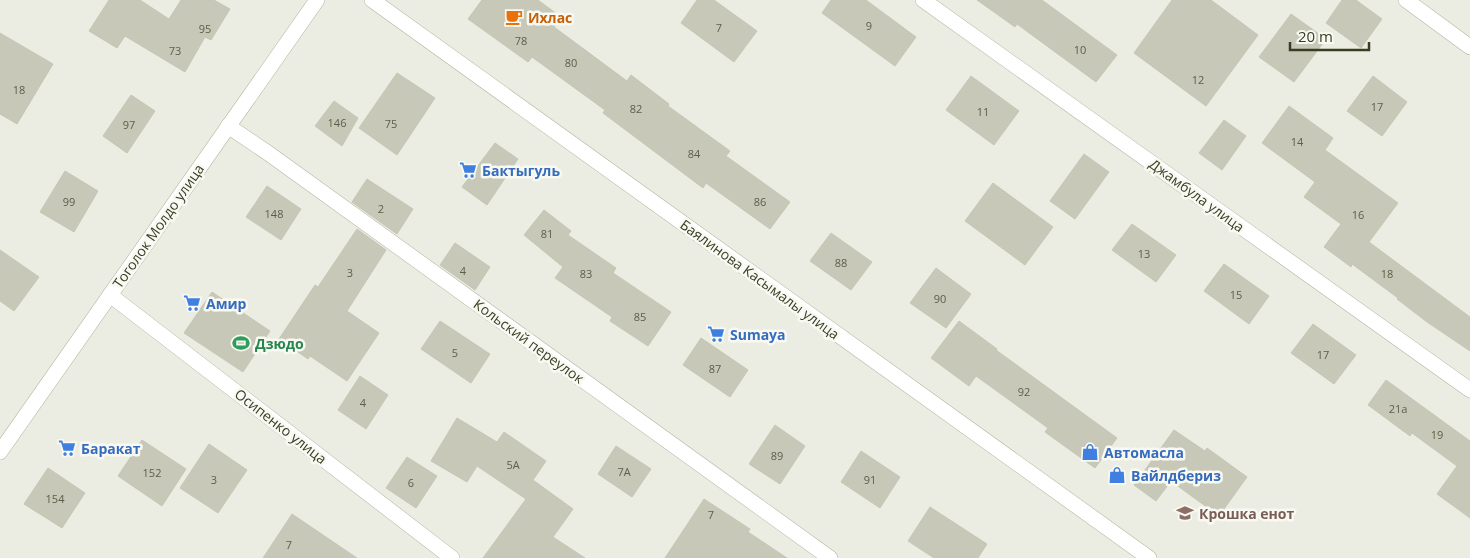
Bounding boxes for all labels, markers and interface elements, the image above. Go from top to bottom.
cafe icon: Ихлас [504,7,524,27]
place label: Ихлас [528,8,572,27]
house number: 9 [866,18,872,33]
house number: 7 [716,20,722,35]
scale bar [1290,20,1369,52]
house number: 95 [199,21,211,36]
text: 20 m [1298,26,1333,46]
house number: 78 [515,33,527,48]
house number: 10 [1074,42,1086,57]
house number: 73 [169,43,181,58]
house number: 80 [565,55,577,70]
house number: 12 [1192,72,1204,87]
house number: 18 [13,82,25,97]
house number: 17 [1371,99,1383,114]
house number: 82 [630,101,642,116]
house number: 11 [977,104,989,119]
house number: 146 [328,115,346,130]
house number: 75 [385,116,397,131]
house number: 97 [123,117,135,132]
house number: 14 [1291,134,1304,149]
house number: 84 [688,146,701,161]
street label: Джамбула улица [1146,154,1248,236]
street label: Тоголок Молдо улица [108,160,208,292]
supermarket icon: Бактыгуль [458,160,478,180]
place label: Бактыгуль [482,161,560,180]
house number: 99 [63,194,75,209]
house number: 86 [754,194,766,209]
house number: 2 [378,201,384,216]
house number: 148 [265,206,283,221]
house number: 16 [1352,207,1364,222]
street label: Баялинова Касымалы улица [677,215,843,343]
house number: 81 [541,226,553,241]
house number: 13 [1138,246,1150,261]
house number: 88 [835,255,847,270]
house number: 4 [460,263,467,278]
house number: 3 [347,265,353,280]
house number: 83 [580,266,592,281]
house number: 18 [1381,266,1393,281]
house number: 15 [1230,287,1242,302]
house number: 90 [934,291,946,306]
supermarket icon: Амир [182,293,202,313]
place label: Амир [206,294,247,313]
street label: Кольский переулок [470,294,589,388]
house number: 85 [634,309,646,324]
supermarket icon: Sumaya [706,324,726,344]
place label: Sumaya [730,325,786,344]
sports icon: Дзюдо [231,333,251,353]
place label: Дзюдо [255,334,304,353]
house number: 5 [452,345,458,360]
house number: 17 [1317,347,1329,362]
house number: 87 [709,361,721,376]
street label: Осипенко улица [231,384,331,468]
house number: 92 [1018,384,1030,399]
house number: 4 [360,395,367,410]
house number: 21а [1389,401,1407,416]
house number: 19 [1431,427,1443,442]
supermarket icon: Баракат [57,438,77,458]
place label: Баракат [81,439,141,458]
shop icon: Автомасла [1080,442,1100,462]
place label: Автомасла [1104,443,1184,462]
house number: 89 [771,448,783,463]
house number: 5А [506,457,520,472]
house number: 7А [617,464,631,479]
house number: 152 [143,465,161,480]
shop icon: Вайлдбериз [1107,465,1127,485]
place label: Вайлдбериз [1131,466,1221,485]
house number: 3 [211,472,217,487]
house number: 91 [864,472,876,487]
house number: 6 [408,475,414,490]
house number: 154 [46,491,65,506]
school or university icon: Крошка енот [1175,503,1195,523]
place label: Крошка енот [1199,504,1294,523]
house number: 7 [708,507,714,522]
house number: 7 [286,537,292,552]

